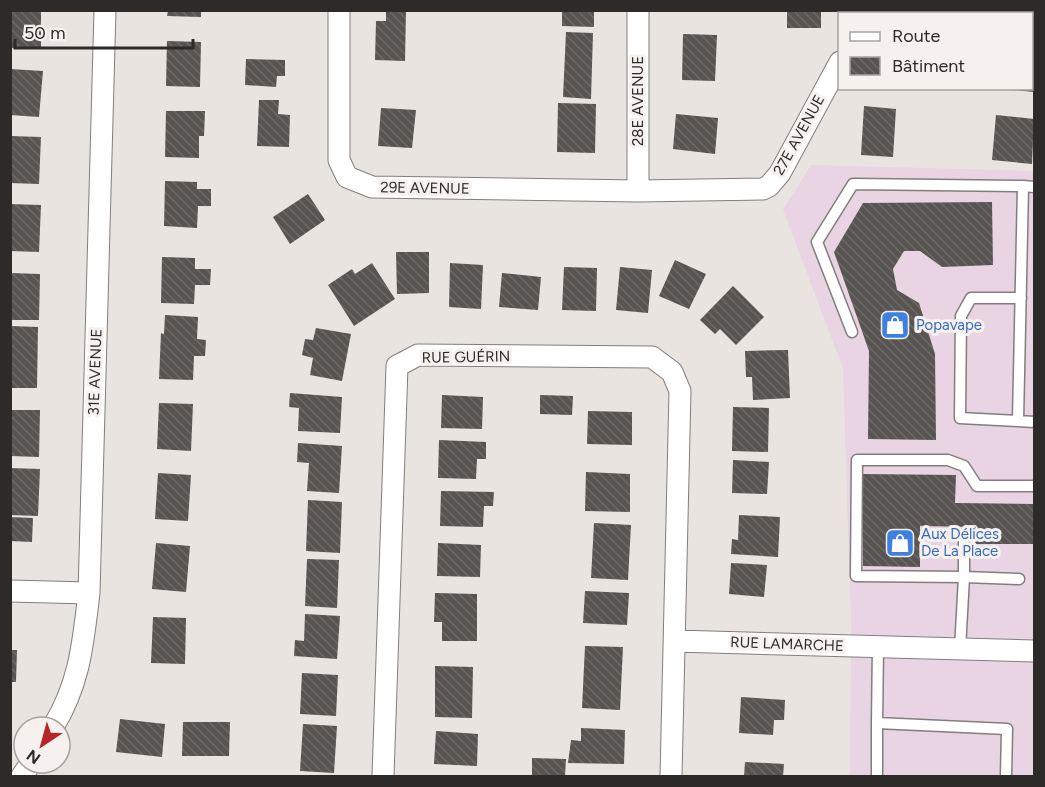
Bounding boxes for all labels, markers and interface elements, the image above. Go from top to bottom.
scale bar [15,12,194,50]
legend [838,12,1033,90]
text: 50 m [24,22,66,44]
text: Route [892,25,941,47]
text: Bâtiment [892,55,965,77]
street label: 28E AVENUE [629,56,647,146]
street label: 27E AVENUE [770,92,828,178]
street label: 29E AVENUE [380,178,470,198]
shop icon: Popavape [879,309,911,341]
place label: Popavape [916,316,982,334]
street label: 31E AVENUE [84,328,106,416]
street label: RUE GUÉRIN [422,347,510,367]
place label: Aux Délices De La Place [921,525,999,560]
shop icon: Aux Délices De La Place [884,527,916,559]
street label: RUE LAMARCHE [730,633,844,655]
north arrow [12,715,72,775]
text: N [23,745,44,768]

